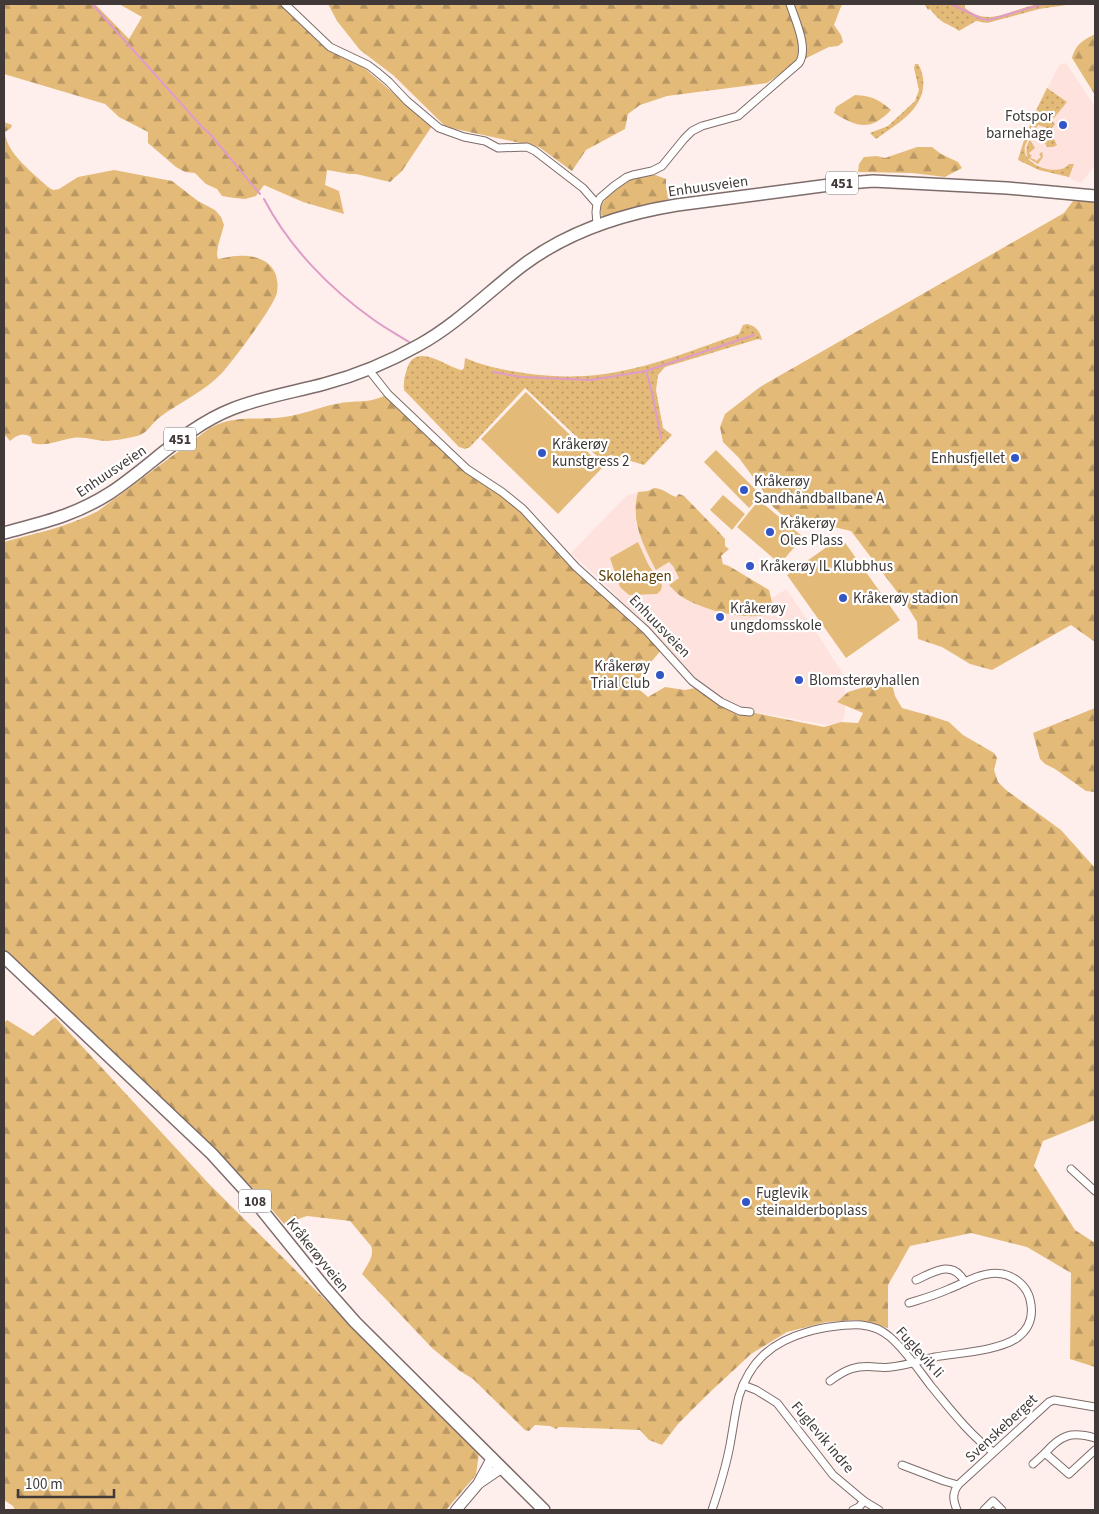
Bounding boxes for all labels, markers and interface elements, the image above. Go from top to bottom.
place label: Fotspor barnehage [986,106,1054,144]
marker: Fotspor barnehage [1057,119,1069,131]
street label: Enhuusveien [667,170,749,203]
road number: 451 [826,172,858,194]
road number: 451 [164,428,196,450]
place label: Kråkerøy kunstgress 2 [552,434,630,472]
street label: Enhuusveien [72,440,151,503]
marker: Kråkerøy kunstgress 2 [536,447,548,459]
place label: Enhusfjellet [931,448,1005,469]
marker: Enhusfjellet [1009,452,1021,464]
place label: Kråkerøy Sandhåndballbane A [754,471,885,509]
marker: Kråkerøy Sandhåndballbane A [738,484,750,496]
place label: Kråkerøy Oles Plass [780,513,843,551]
marker: Kråkerøy Oles Plass [764,526,776,538]
place label: Kråkerøy IL Klubbhus [760,556,893,577]
marker: Kråkerøy IL Klubbhus [744,560,756,572]
park label: Skolehagen [598,566,672,587]
place label: Kråkerøy stadion [853,588,958,609]
street label: Enhuusveien [624,590,695,663]
marker: Kråkerøy stadion [837,592,849,604]
place label: Kråkerøy ungdomsskole [730,598,822,636]
marker: Kråkerøy ungdomsskole [714,611,726,623]
place label: Kråkerøy Trial Club [591,656,650,694]
marker: Kråkerøy Trial Club [654,669,666,681]
place label: Blomsterøyhallen [809,670,920,691]
marker: Blomsterøyhallen [793,674,805,686]
place label: Fuglevik steinalderboplass [756,1183,867,1221]
road number: 108 [239,1190,271,1212]
marker: Fuglevik steinalderboplass [740,1196,752,1208]
street label: Kråkerøyveien [281,1214,354,1297]
street label: Fuglevik li [891,1322,948,1383]
street label: Svenskeberget [961,1389,1042,1467]
street label: Fuglevik indre [786,1397,859,1478]
scale bar [18,1466,114,1498]
text: 100 m [25,1474,63,1495]

